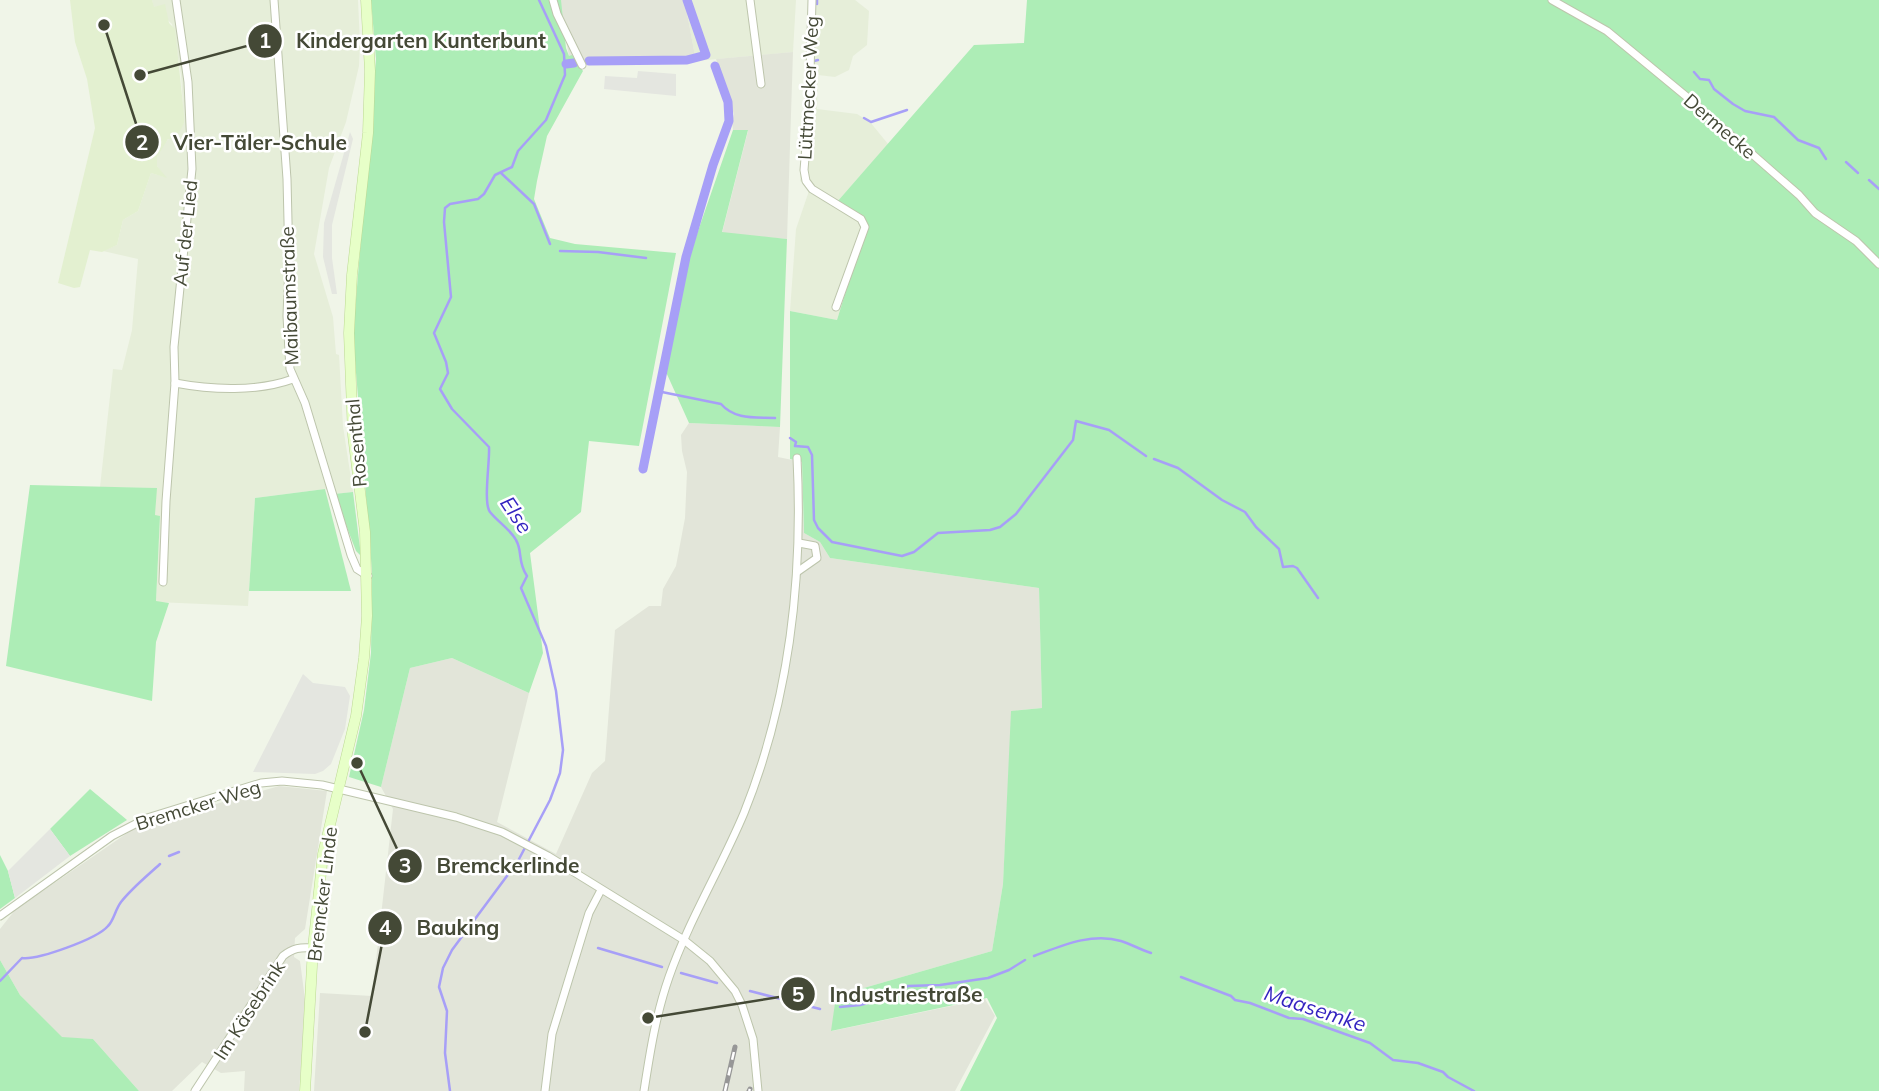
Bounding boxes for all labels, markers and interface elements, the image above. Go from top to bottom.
street label: Lüttmecker Weg [792,15,824,161]
callout: Kindergarten Kunterbunt [247,20,560,62]
text: 1 [259,27,271,53]
text: Kindergarten Kunterbunt [296,27,546,53]
street label: Dermecke [1679,88,1761,164]
callout: Vier-Täler-Schule [124,121,361,163]
text: 2 [136,129,148,155]
text: Vier-Täler-Schule [172,129,347,155]
street label: Auf der Lied [167,179,203,287]
street label: Maibaumstraße [275,226,303,366]
street label: Rosenthal [340,398,372,488]
water label: Else [495,491,539,538]
street label: Bremcker Weg [132,775,264,835]
street label: Bremcker Linde [302,825,342,963]
callout: Bremckerlinde [387,845,593,887]
text: 3 [399,852,411,878]
text: Bremckerlinde [437,852,579,878]
callout: Bauking [368,907,514,949]
text: 4 [379,914,392,940]
text: Bauking [417,914,499,940]
street label: Im Käsebrink [208,956,290,1064]
callout: Industriestraße [780,973,996,1015]
water label: Maasemke [1261,979,1369,1037]
text: 5 [792,981,804,1007]
text: Industriestraße [830,981,982,1007]

